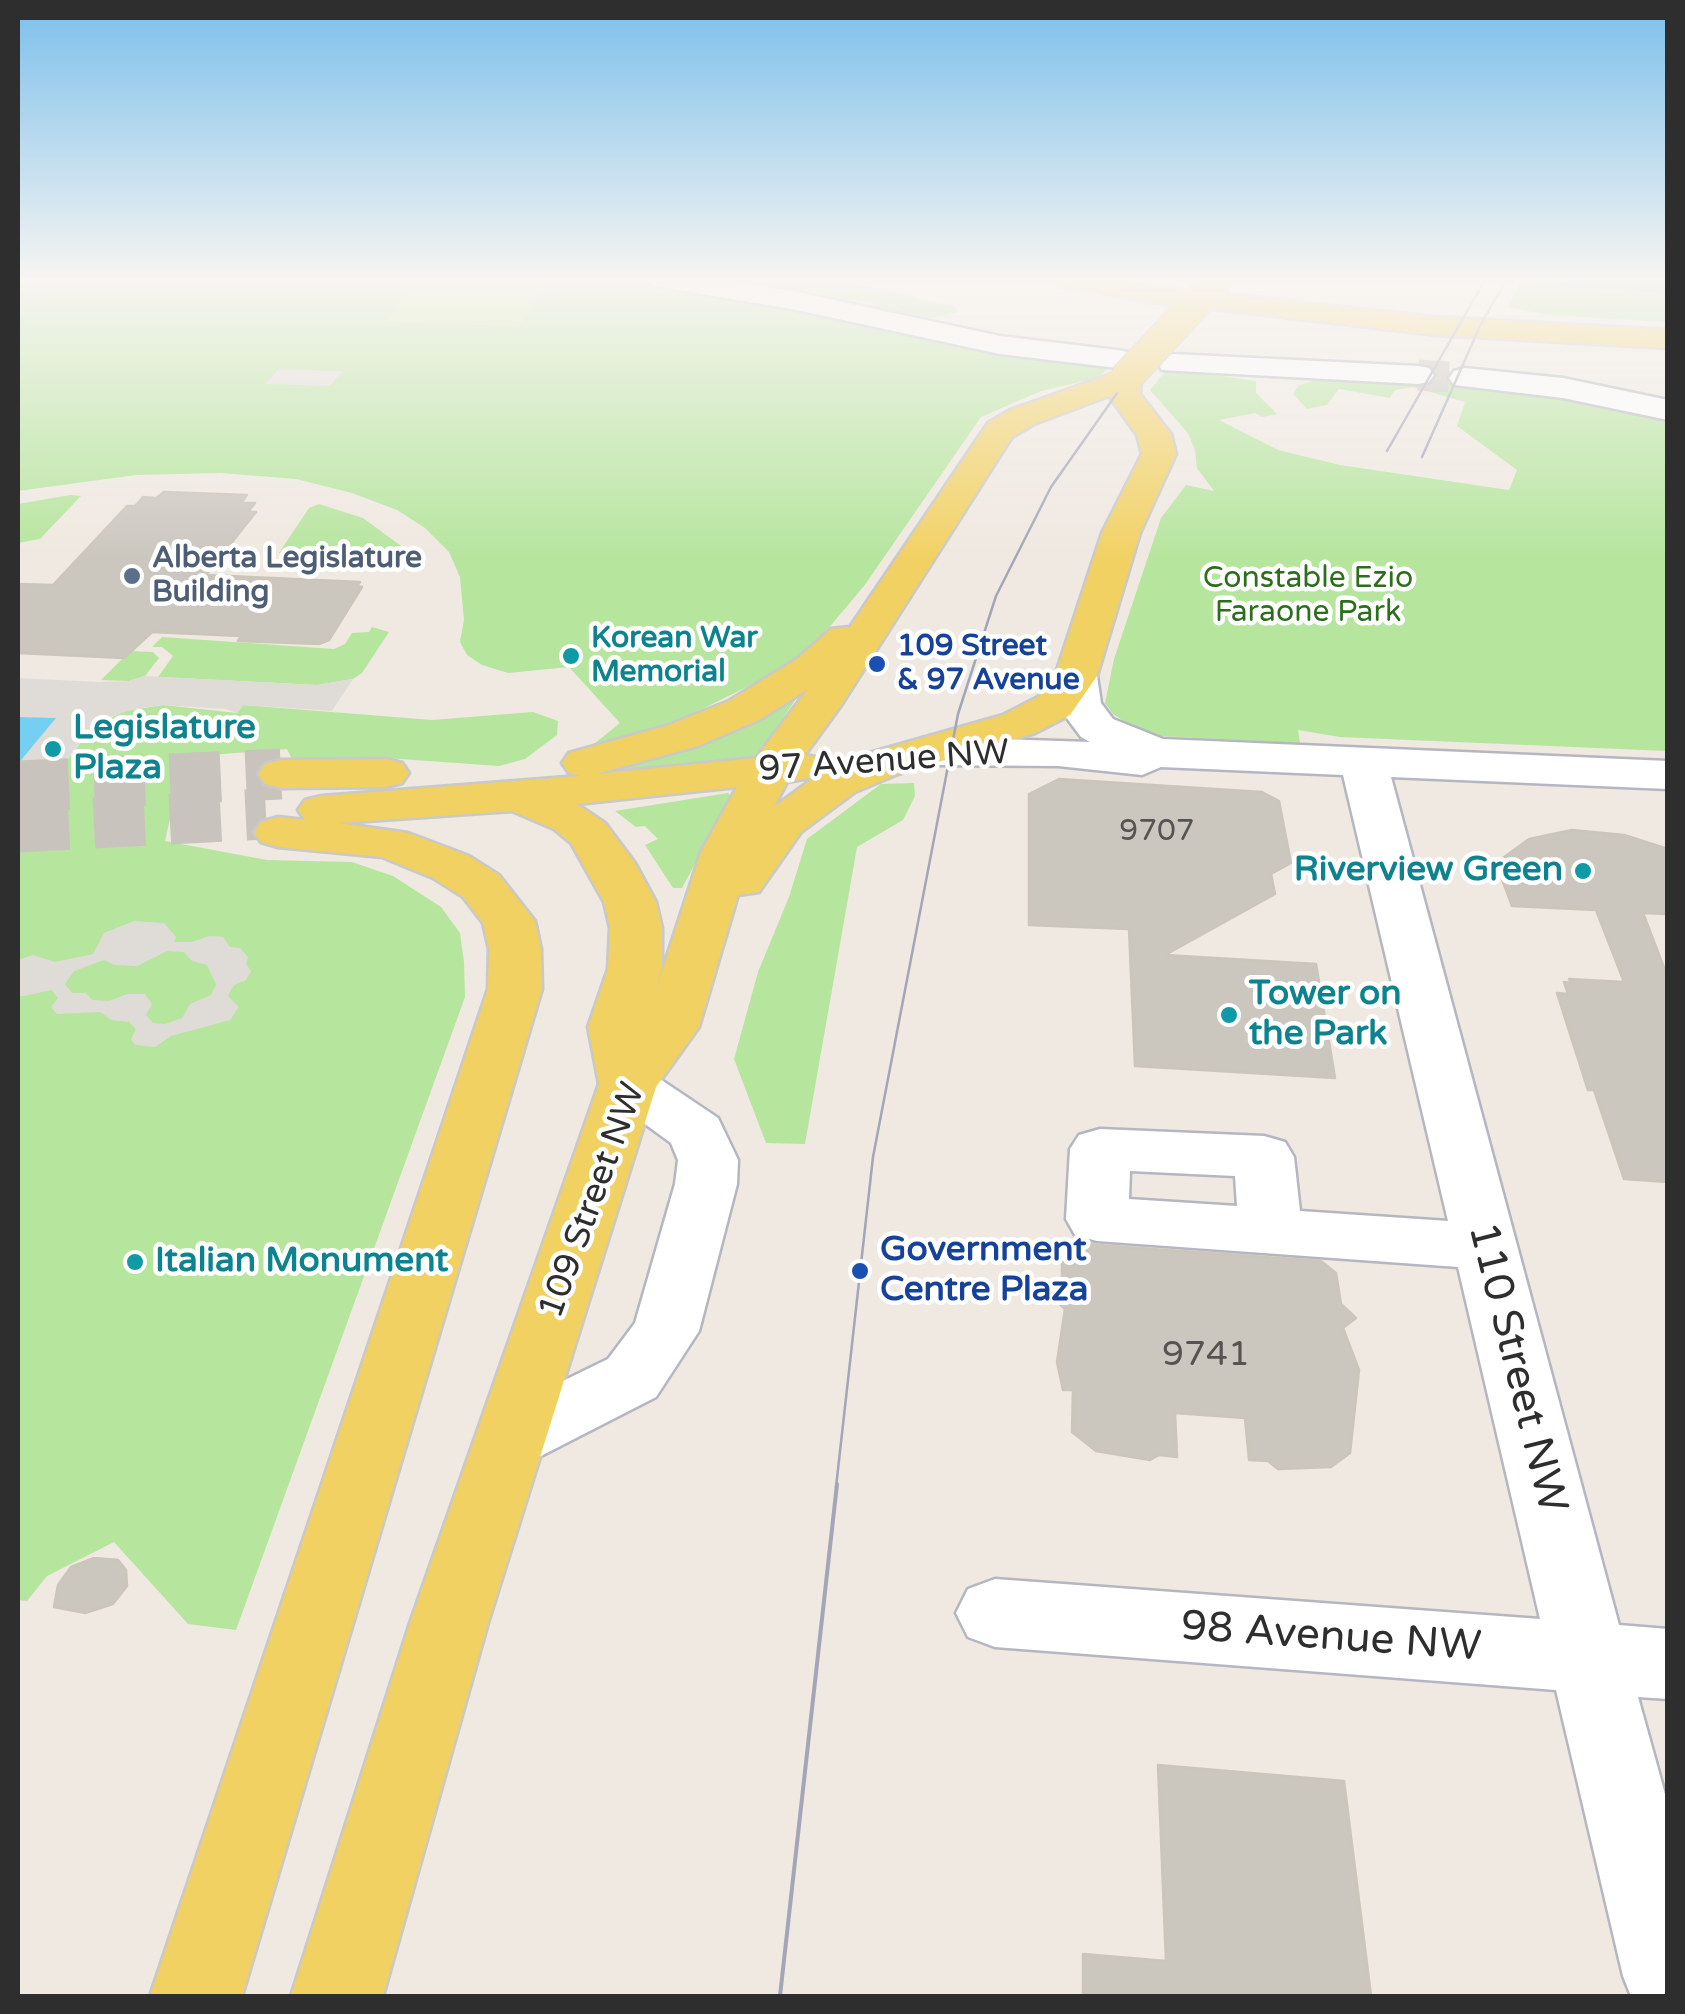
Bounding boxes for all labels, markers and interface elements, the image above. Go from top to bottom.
place label: Alberta Legislature Building [152,541,422,612]
park label: Constable Ezio Faraone Park [1203,561,1413,632]
marker: Alberta Legislature Building [121,565,143,587]
place label: Korean War Memorial [591,621,758,692]
place label: 109 Street & 97 Avenue [897,629,1080,700]
marker: Korean War Memorial [560,645,582,667]
marker: 109 Street & 97 Avenue [866,653,888,675]
place label: Legislature Plaza [73,708,256,790]
street label: 97 Avenue NW [757,732,1011,792]
marker: Legislature Plaza [42,738,64,760]
house number: 9707 [1119,814,1195,850]
place label: Riverview Green [1294,850,1563,892]
marker: Riverview Green [1572,860,1594,882]
place label: Tower on the Park [1249,974,1401,1056]
marker: Tower on the Park [1218,1004,1240,1026]
street label: 109 Street NW [531,1077,655,1325]
street label: 110 Street NW [1456,1218,1576,1518]
place label: Government Centre Plaza [880,1230,1088,1312]
place label: Italian Monument [155,1241,448,1283]
marker: Italian Monument [124,1251,146,1273]
marker: Government Centre Plaza [849,1260,871,1282]
house number: 9741 [1162,1335,1250,1377]
street label: 98 Avenue NW [1179,1602,1483,1674]

